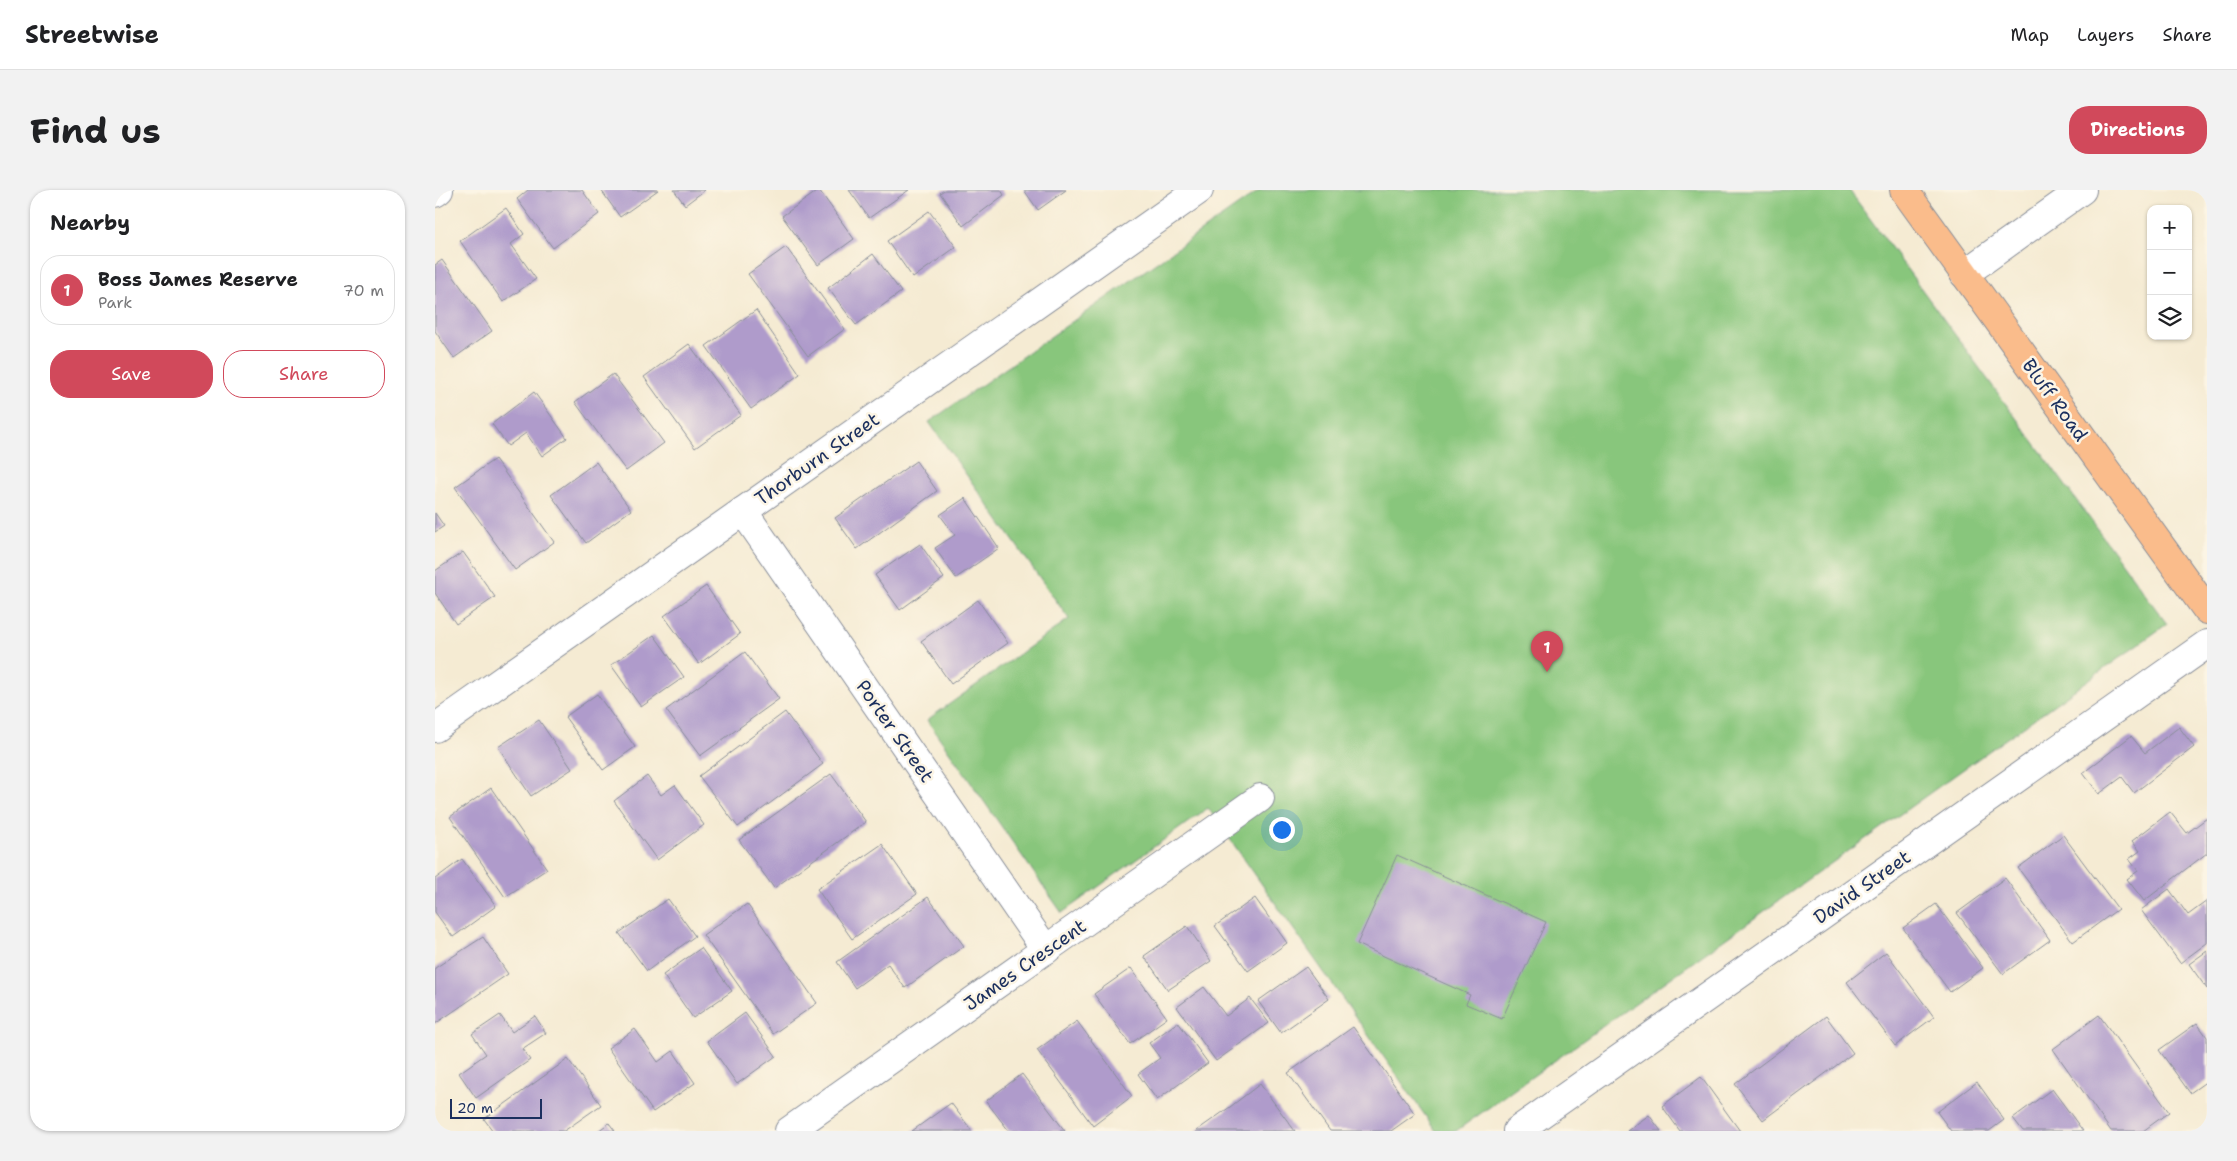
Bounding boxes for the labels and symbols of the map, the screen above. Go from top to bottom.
street label: Bluff Road [2017,354,2093,446]
street label: Thorburn Street [750,407,884,511]
pin: 1 [1531,631,1563,672]
street label: Porter Street [850,675,940,787]
your location [1269,817,1295,843]
street label: David Street [1809,844,1915,930]
street label: James Crescent [959,914,1091,1016]
scale bar [450,1096,543,1119]

